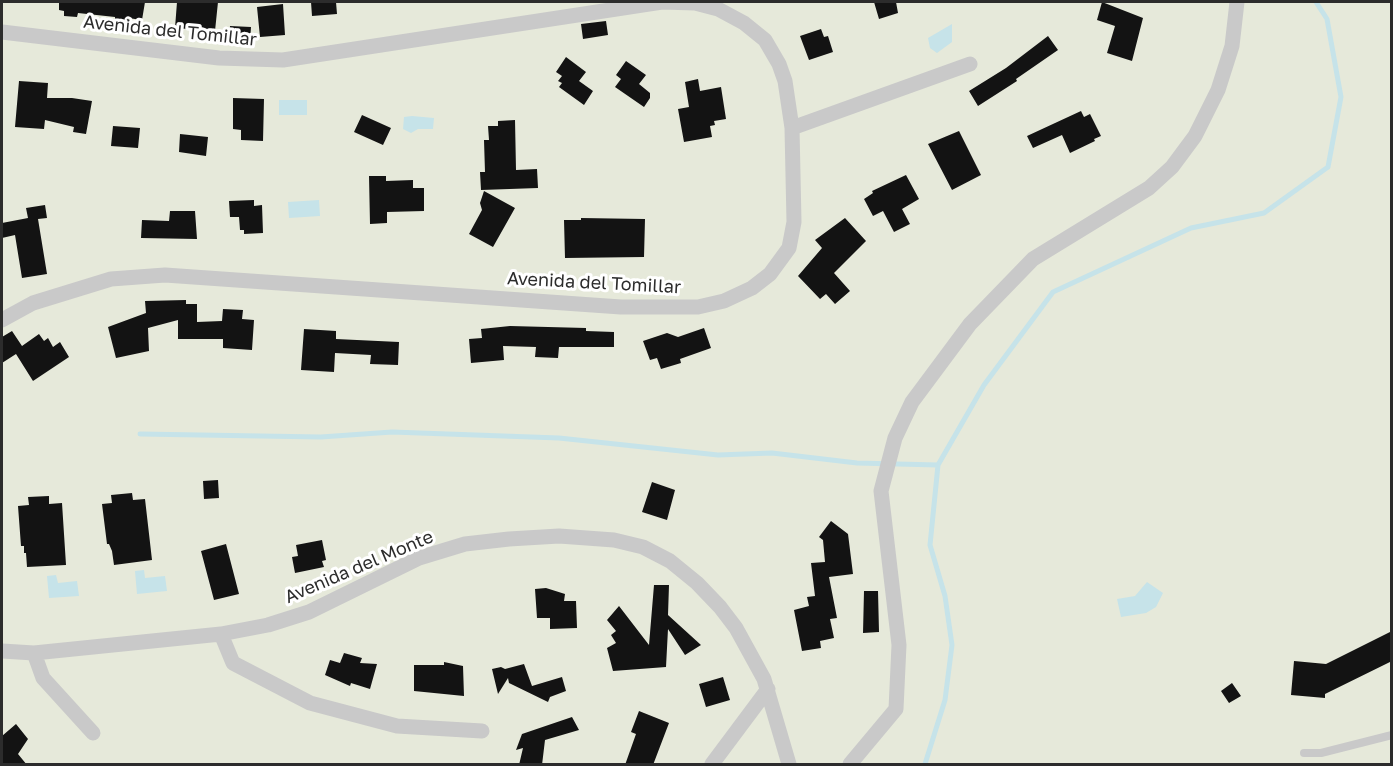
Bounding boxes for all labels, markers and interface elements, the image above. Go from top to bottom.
street label: Avenida del Tomillar [82,11,258,51]
street label: Avenida del Tomillar [506,268,682,298]
street label: Avenida del Monte [281,526,437,608]

